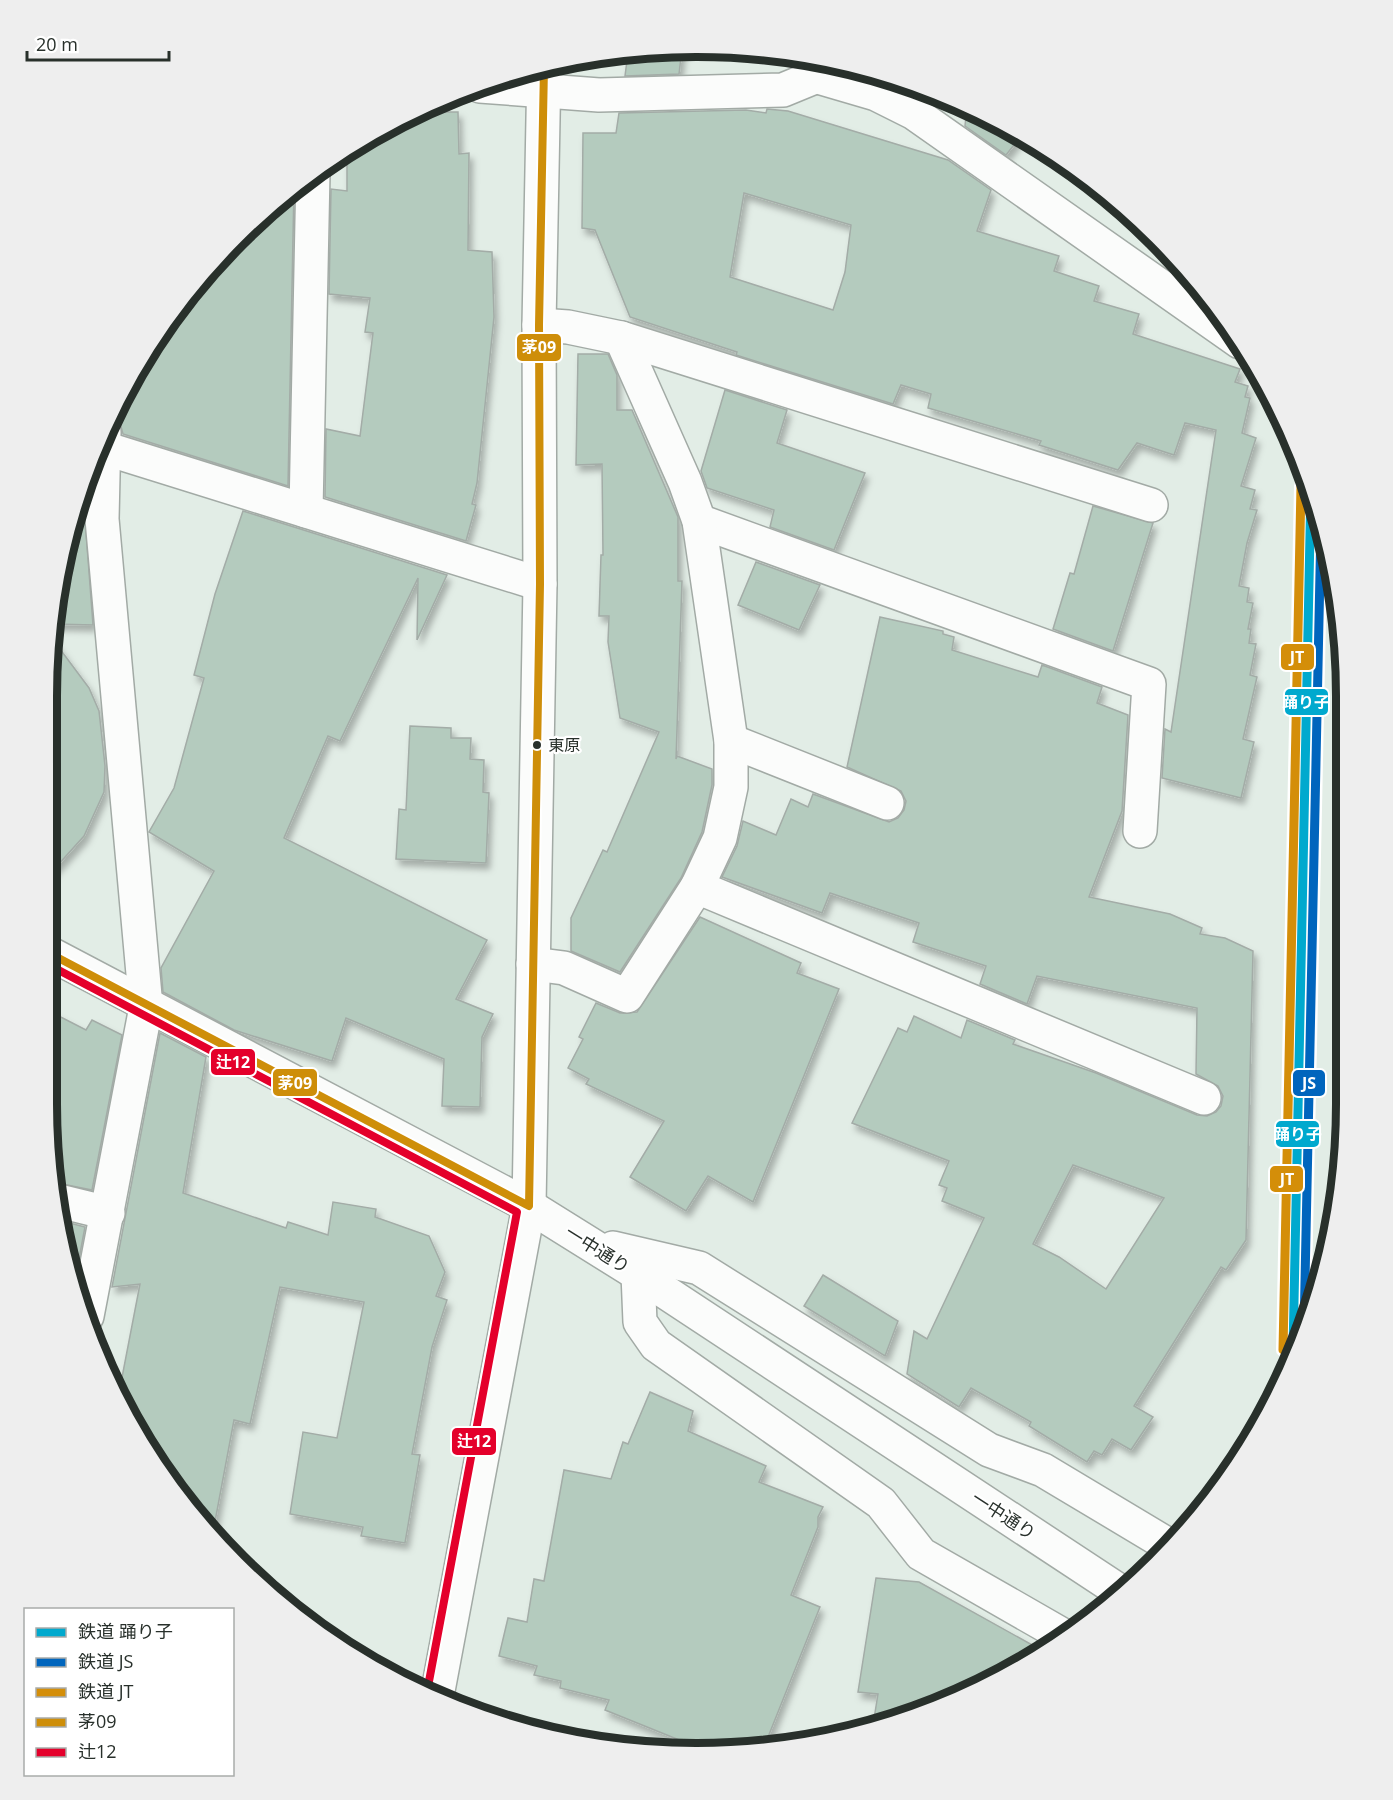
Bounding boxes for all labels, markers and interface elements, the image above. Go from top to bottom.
scale bar [27,24,170,62]
text: 20 m [36,32,78,56]
line badge: 茅09 [516,333,562,362]
text: 茅09 [522,336,556,358]
line badge: JT [1280,643,1315,671]
text: JT [1288,646,1304,668]
line badge: 踊り子 [1284,688,1329,716]
text: 踊り子 [1282,691,1330,713]
place label: 東原 [548,734,580,756]
marker: 東原 [531,739,543,751]
line badge: 辻12 [210,1048,256,1076]
text: 辻12 [216,1051,250,1073]
line badge: 茅09 [272,1068,318,1097]
line badge: JS [1292,1069,1326,1097]
text: 茅09 [278,1072,312,1094]
text: JS [1300,1072,1316,1094]
line badge: 踊り子 [1275,1120,1320,1148]
text: 踊り子 [1274,1123,1322,1145]
line badge: JT [1269,1165,1304,1193]
text: JT [1278,1168,1294,1190]
street label: 一中通り [561,1220,635,1278]
line badge: 辻12 [451,1427,497,1456]
text: 辻12 [457,1430,491,1452]
street label: 一中通り [967,1485,1041,1545]
legend [24,1608,234,1776]
text: 鉄道 踊り子 [78,1619,173,1643]
text: 鉄道 JS [78,1649,134,1673]
text: 鉄道 JT [78,1679,134,1703]
text: 茅09 [78,1709,117,1733]
text: 辻12 [78,1739,117,1763]

